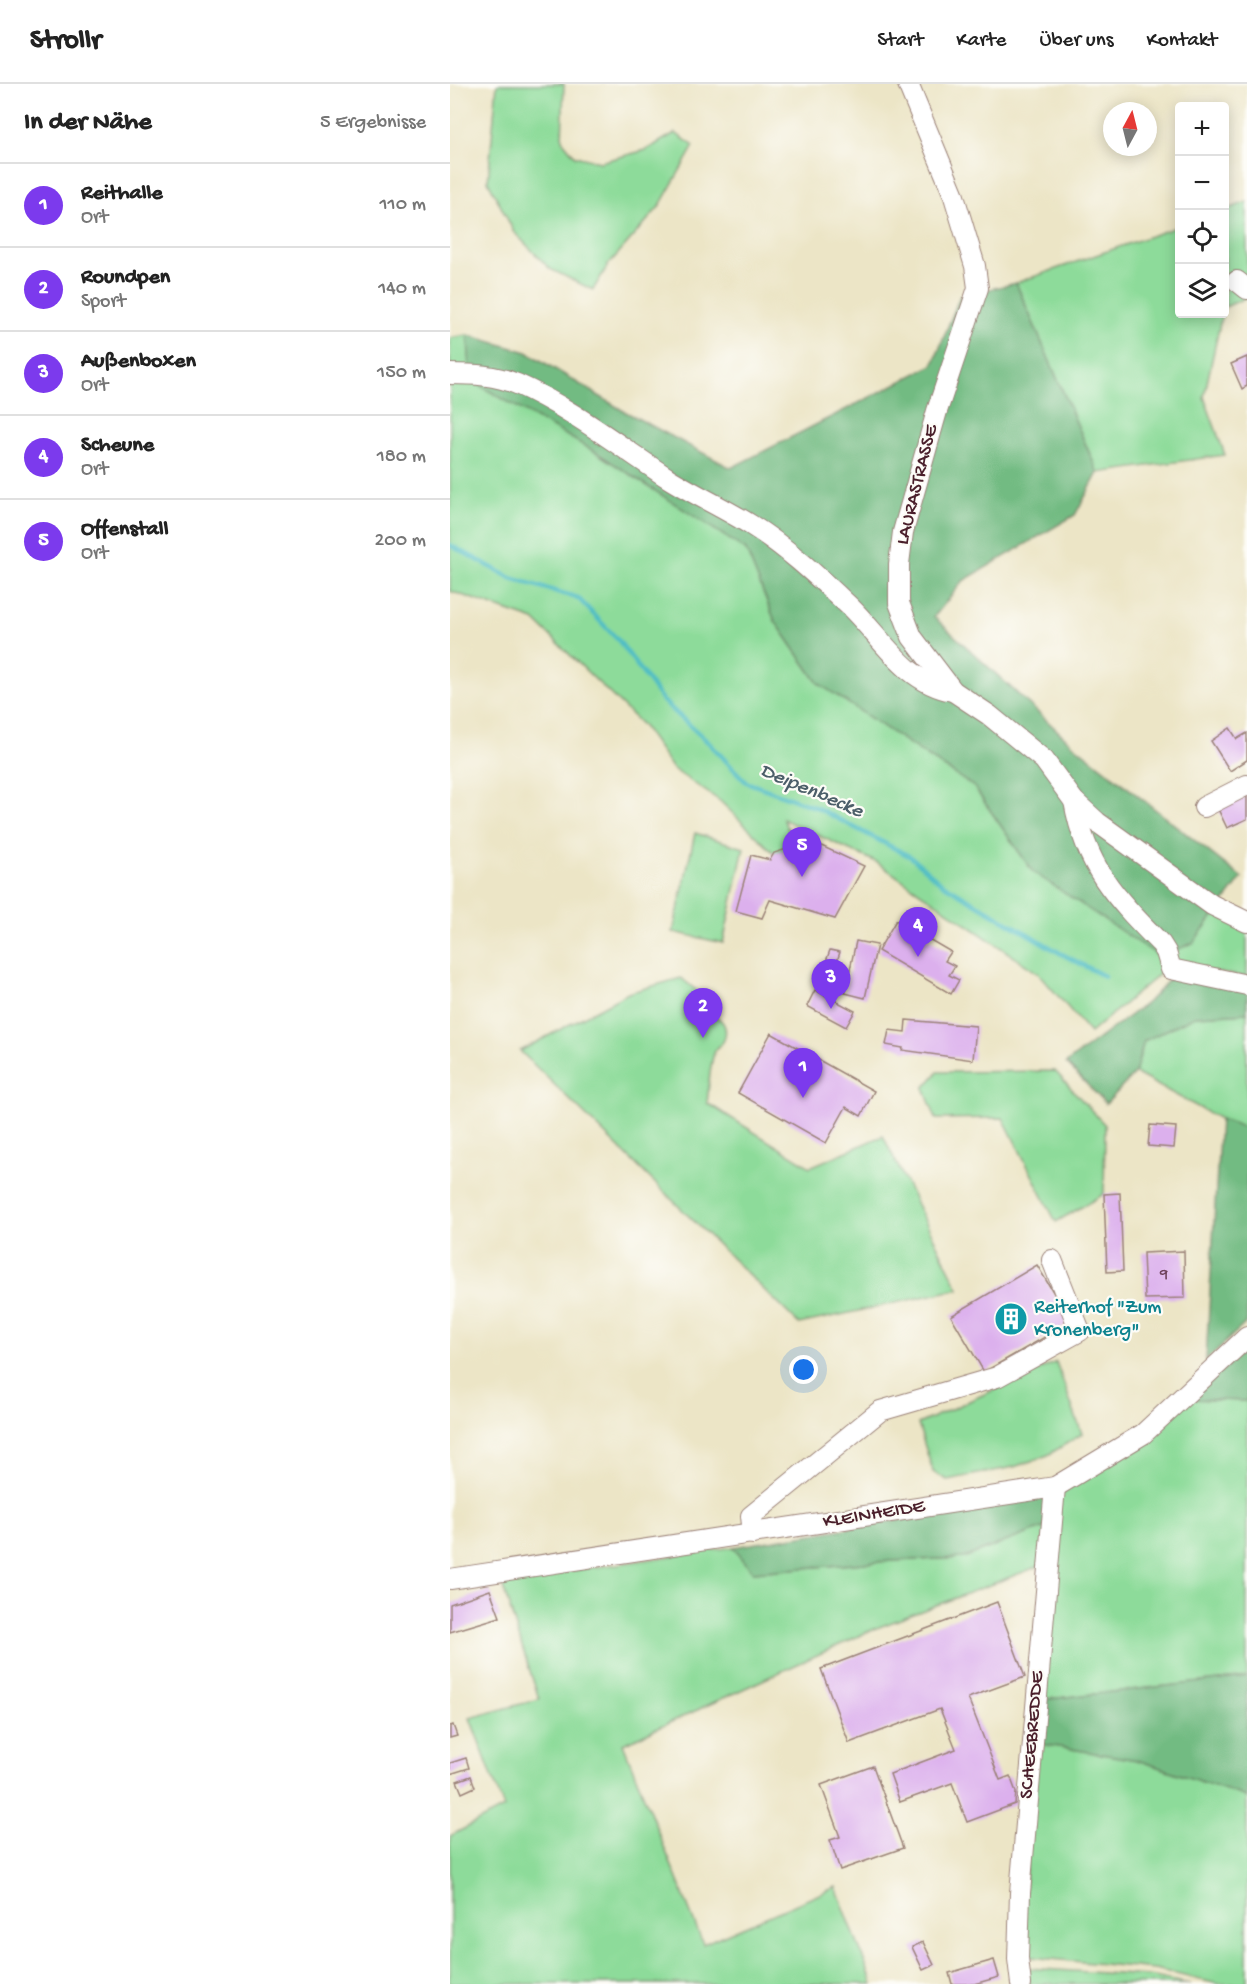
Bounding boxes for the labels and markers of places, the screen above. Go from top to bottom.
pin: 5 [782,828,822,877]
pin: 4 [898,908,938,957]
pin: 3 [812,960,850,1009]
pin: 2 [684,988,722,1038]
pin: 1 [784,1048,822,1098]
place label: Reiterhof "Zum Kronenberg" [1034,1297,1162,1343]
building icon: Reiterhof "Zum Kronenberg" [993,1301,1029,1337]

